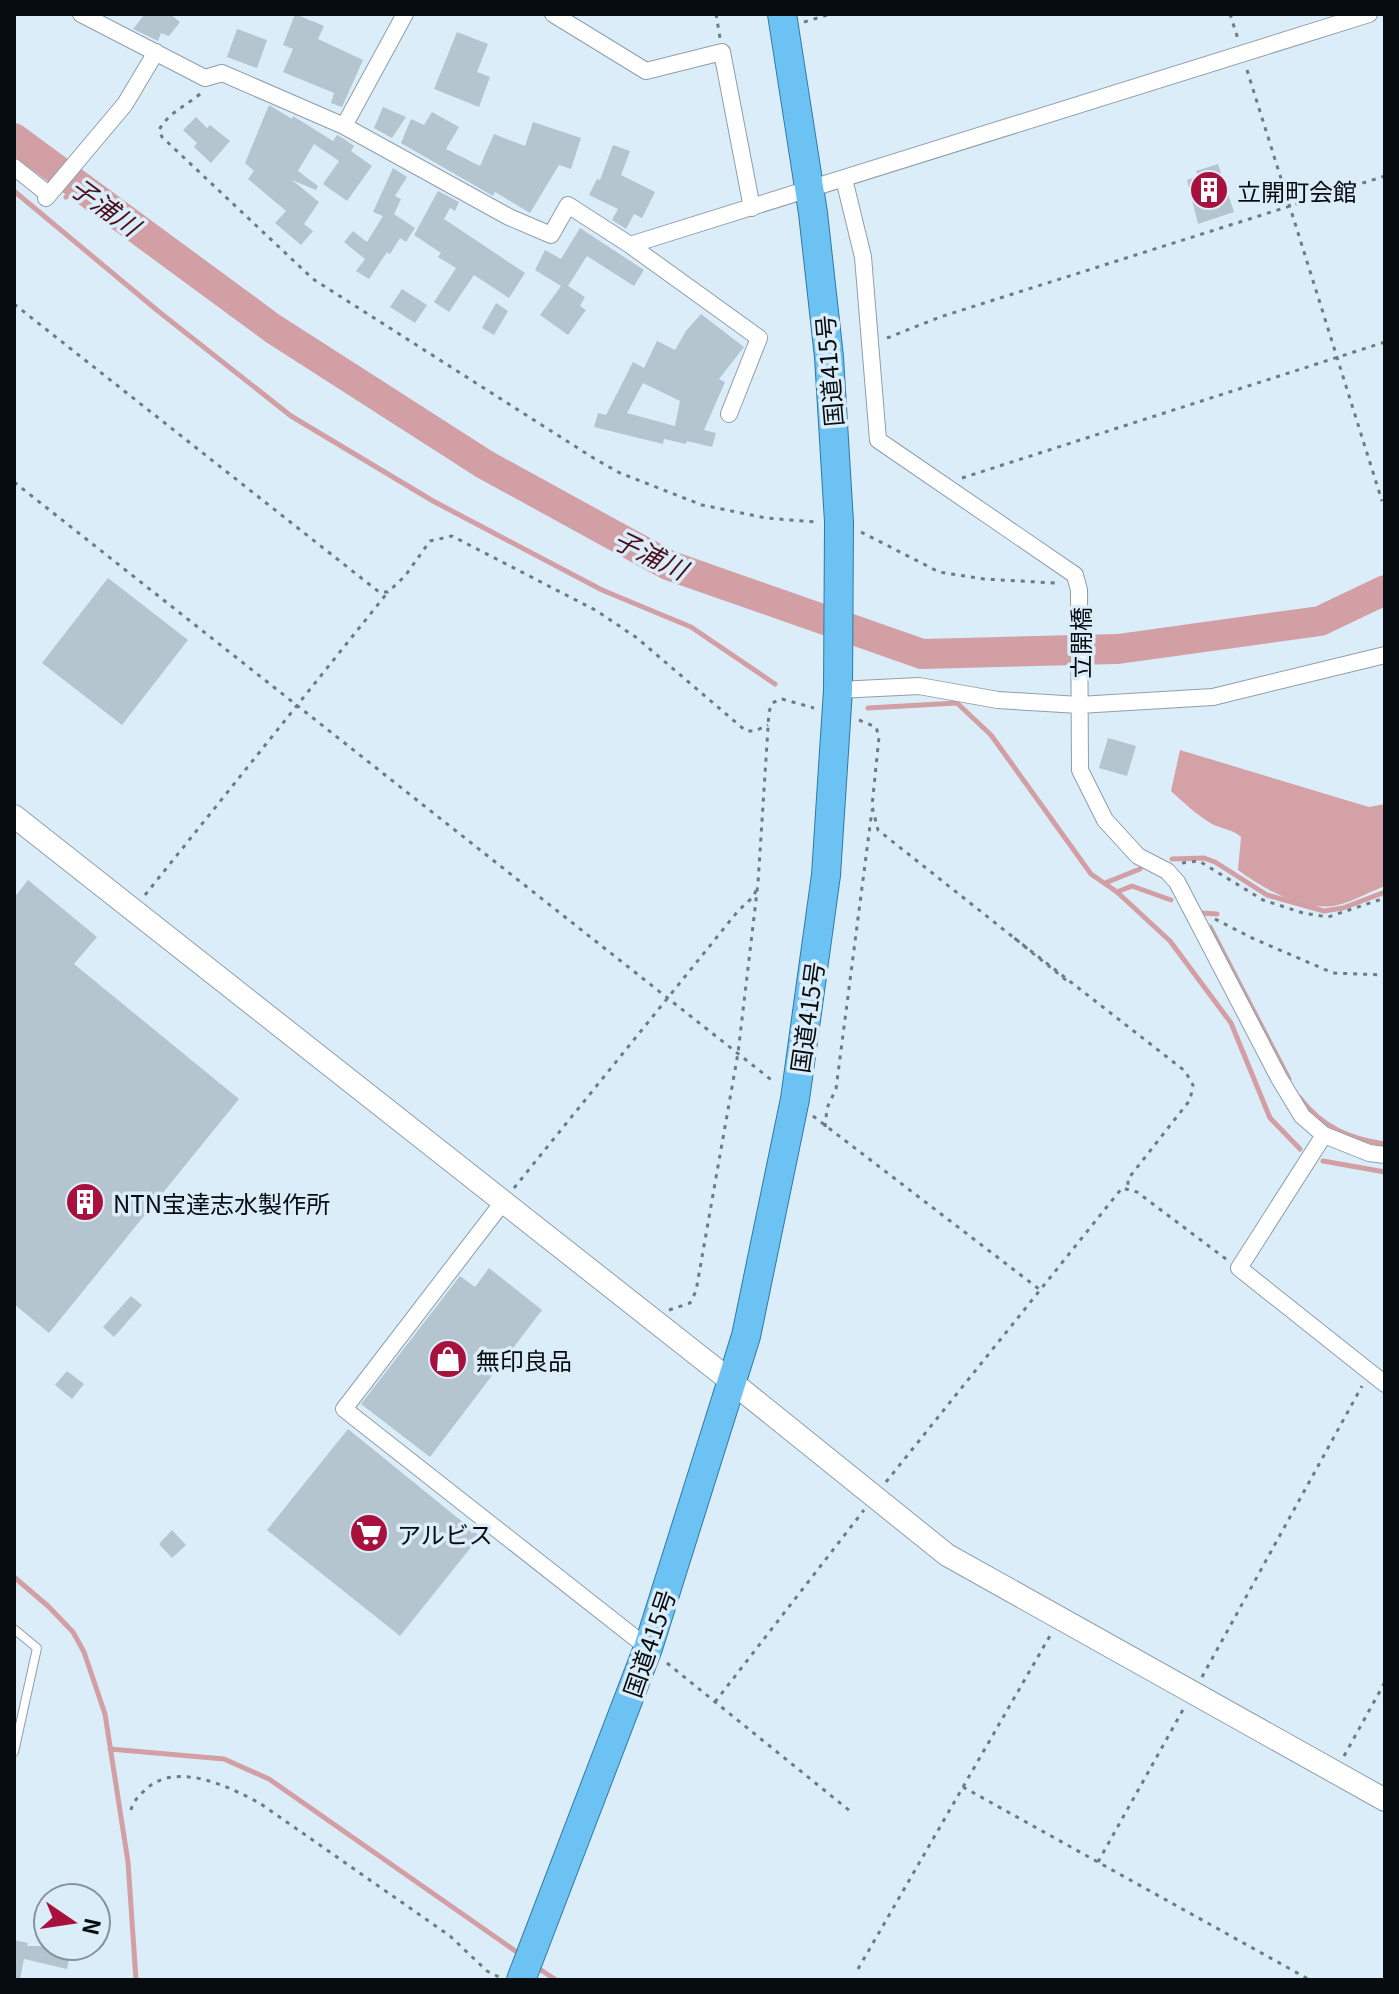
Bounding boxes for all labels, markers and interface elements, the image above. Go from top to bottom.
water label: 子浦川 [64,167,151,245]
building icon: 立開町会館 [1188,169,1230,211]
place label: 立開町会館 [1237,173,1357,208]
street label: 国道415号 [806,314,850,428]
water label: 子浦川 [608,519,697,588]
street label: 立開橋 [1062,607,1097,679]
street label: 国道415号 [781,959,831,1075]
building icon: NTN宝達志水製作所 [64,1181,106,1223]
place label: NTN宝達志水製作所 [113,1185,330,1220]
shop icon: 無印良品 [427,1338,469,1380]
place label: 無印良品 [476,1342,572,1377]
supermarket icon: アルビス [348,1512,390,1554]
place label: アルビス [397,1516,493,1551]
street label: 国道415号 [613,1584,683,1702]
north arrow [32,1882,112,1962]
text: N [76,1915,111,1939]

